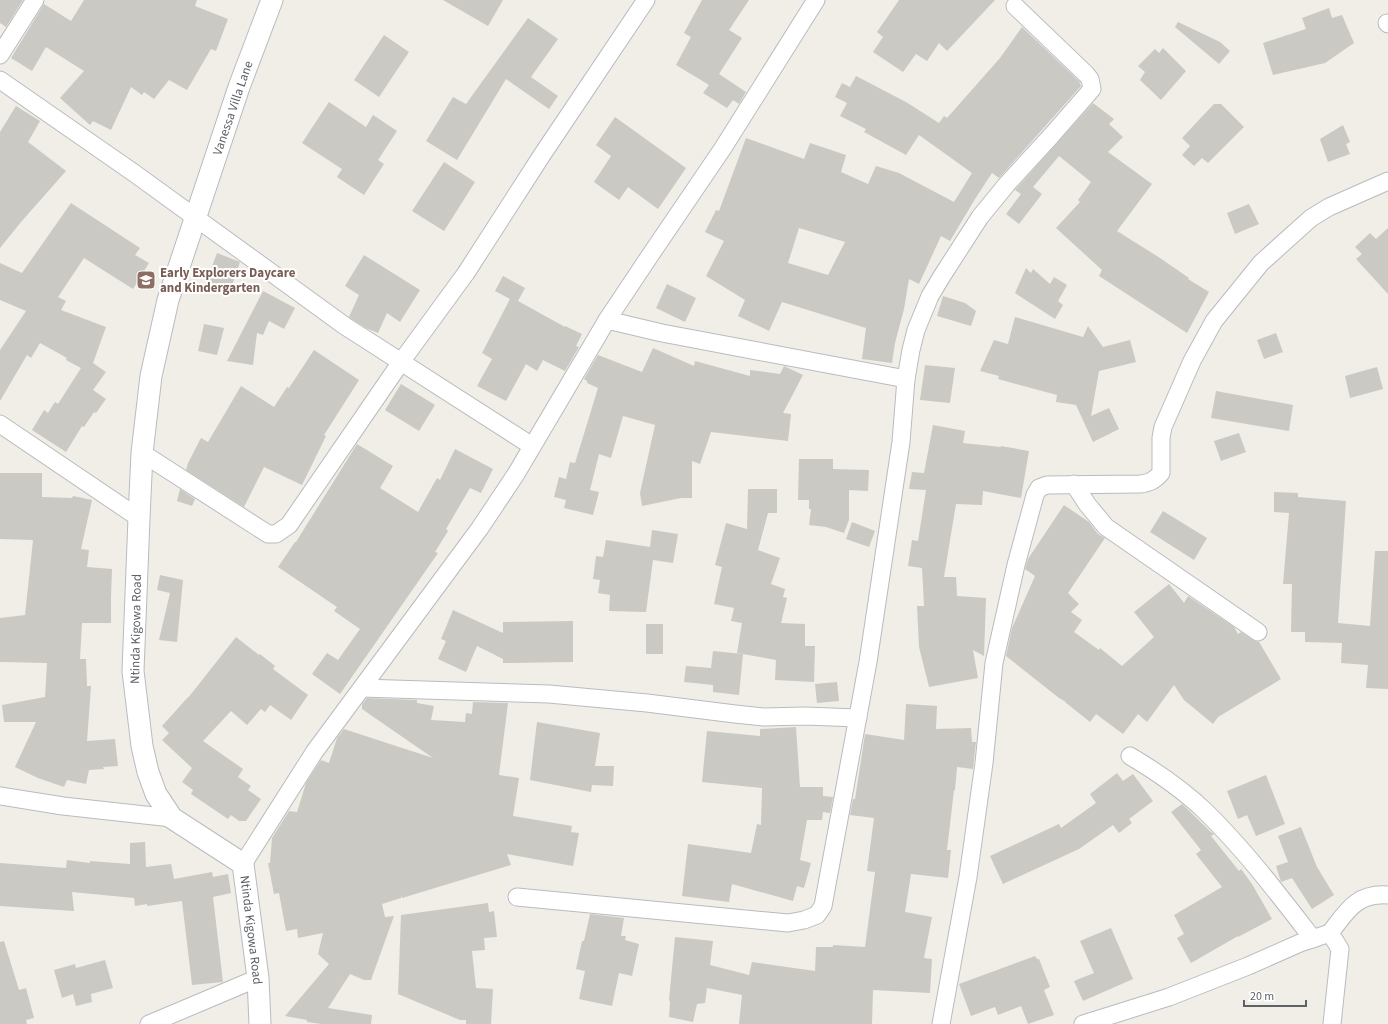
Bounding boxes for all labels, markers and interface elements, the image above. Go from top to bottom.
street label: Vanessa Villa Lane [208,58,258,158]
place label: Early Explorers Daycare and Kindergarten [160,264,296,297]
school or university icon: Early Explorers Daycare and Kindergarten [135,269,157,291]
street label: Ntinda Kigowa Road [126,574,146,684]
street label: Ntinda Kigowa Road [235,874,267,986]
scale bar [1244,982,1306,1008]
text: 20 m [1250,988,1274,1005]

